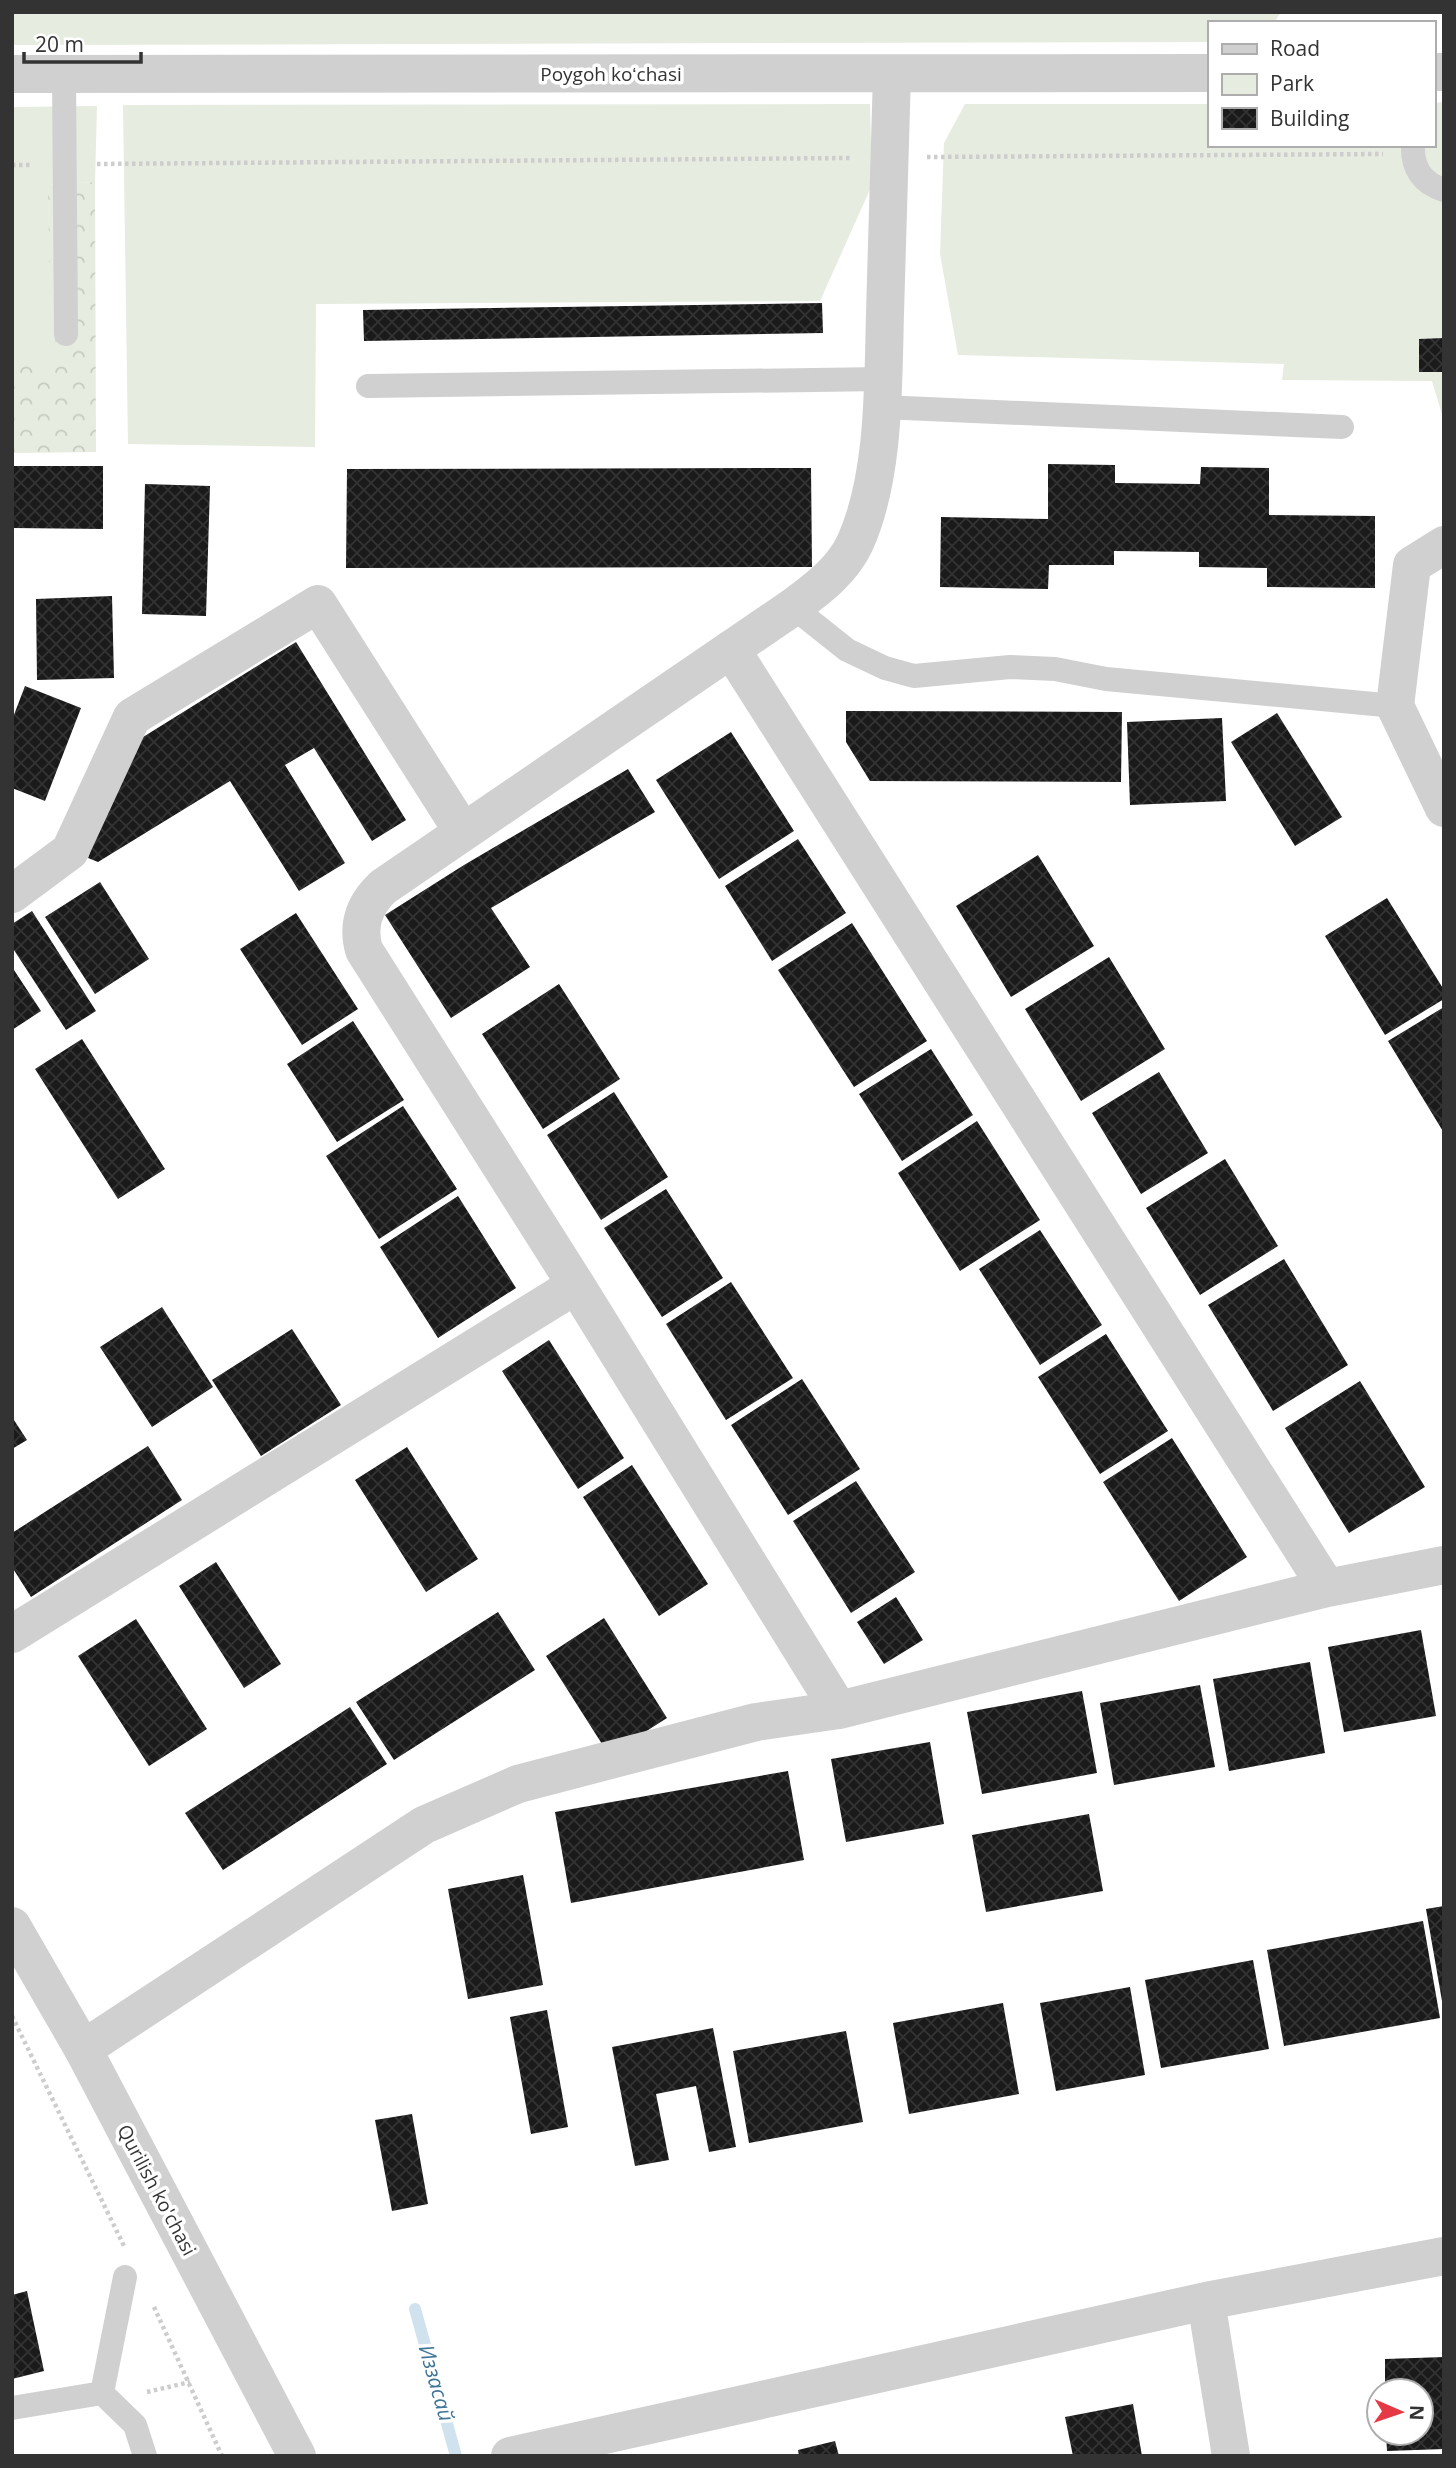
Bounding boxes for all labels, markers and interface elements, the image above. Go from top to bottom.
scale bar [24,21,142,65]
legend [1208,21,1435,147]
text: 20 m [35,30,84,58]
text: Road [1270,34,1320,62]
street label: Poygoh koʻchasi [540,61,682,87]
text: Park [1270,69,1314,97]
text: Building [1270,104,1349,132]
street label: Qurilish ko'chasi [111,2120,203,2260]
water label: Иззасай [413,2341,461,2424]
north arrow [1365,2377,1435,2447]
text: N [1404,2404,1430,2421]

